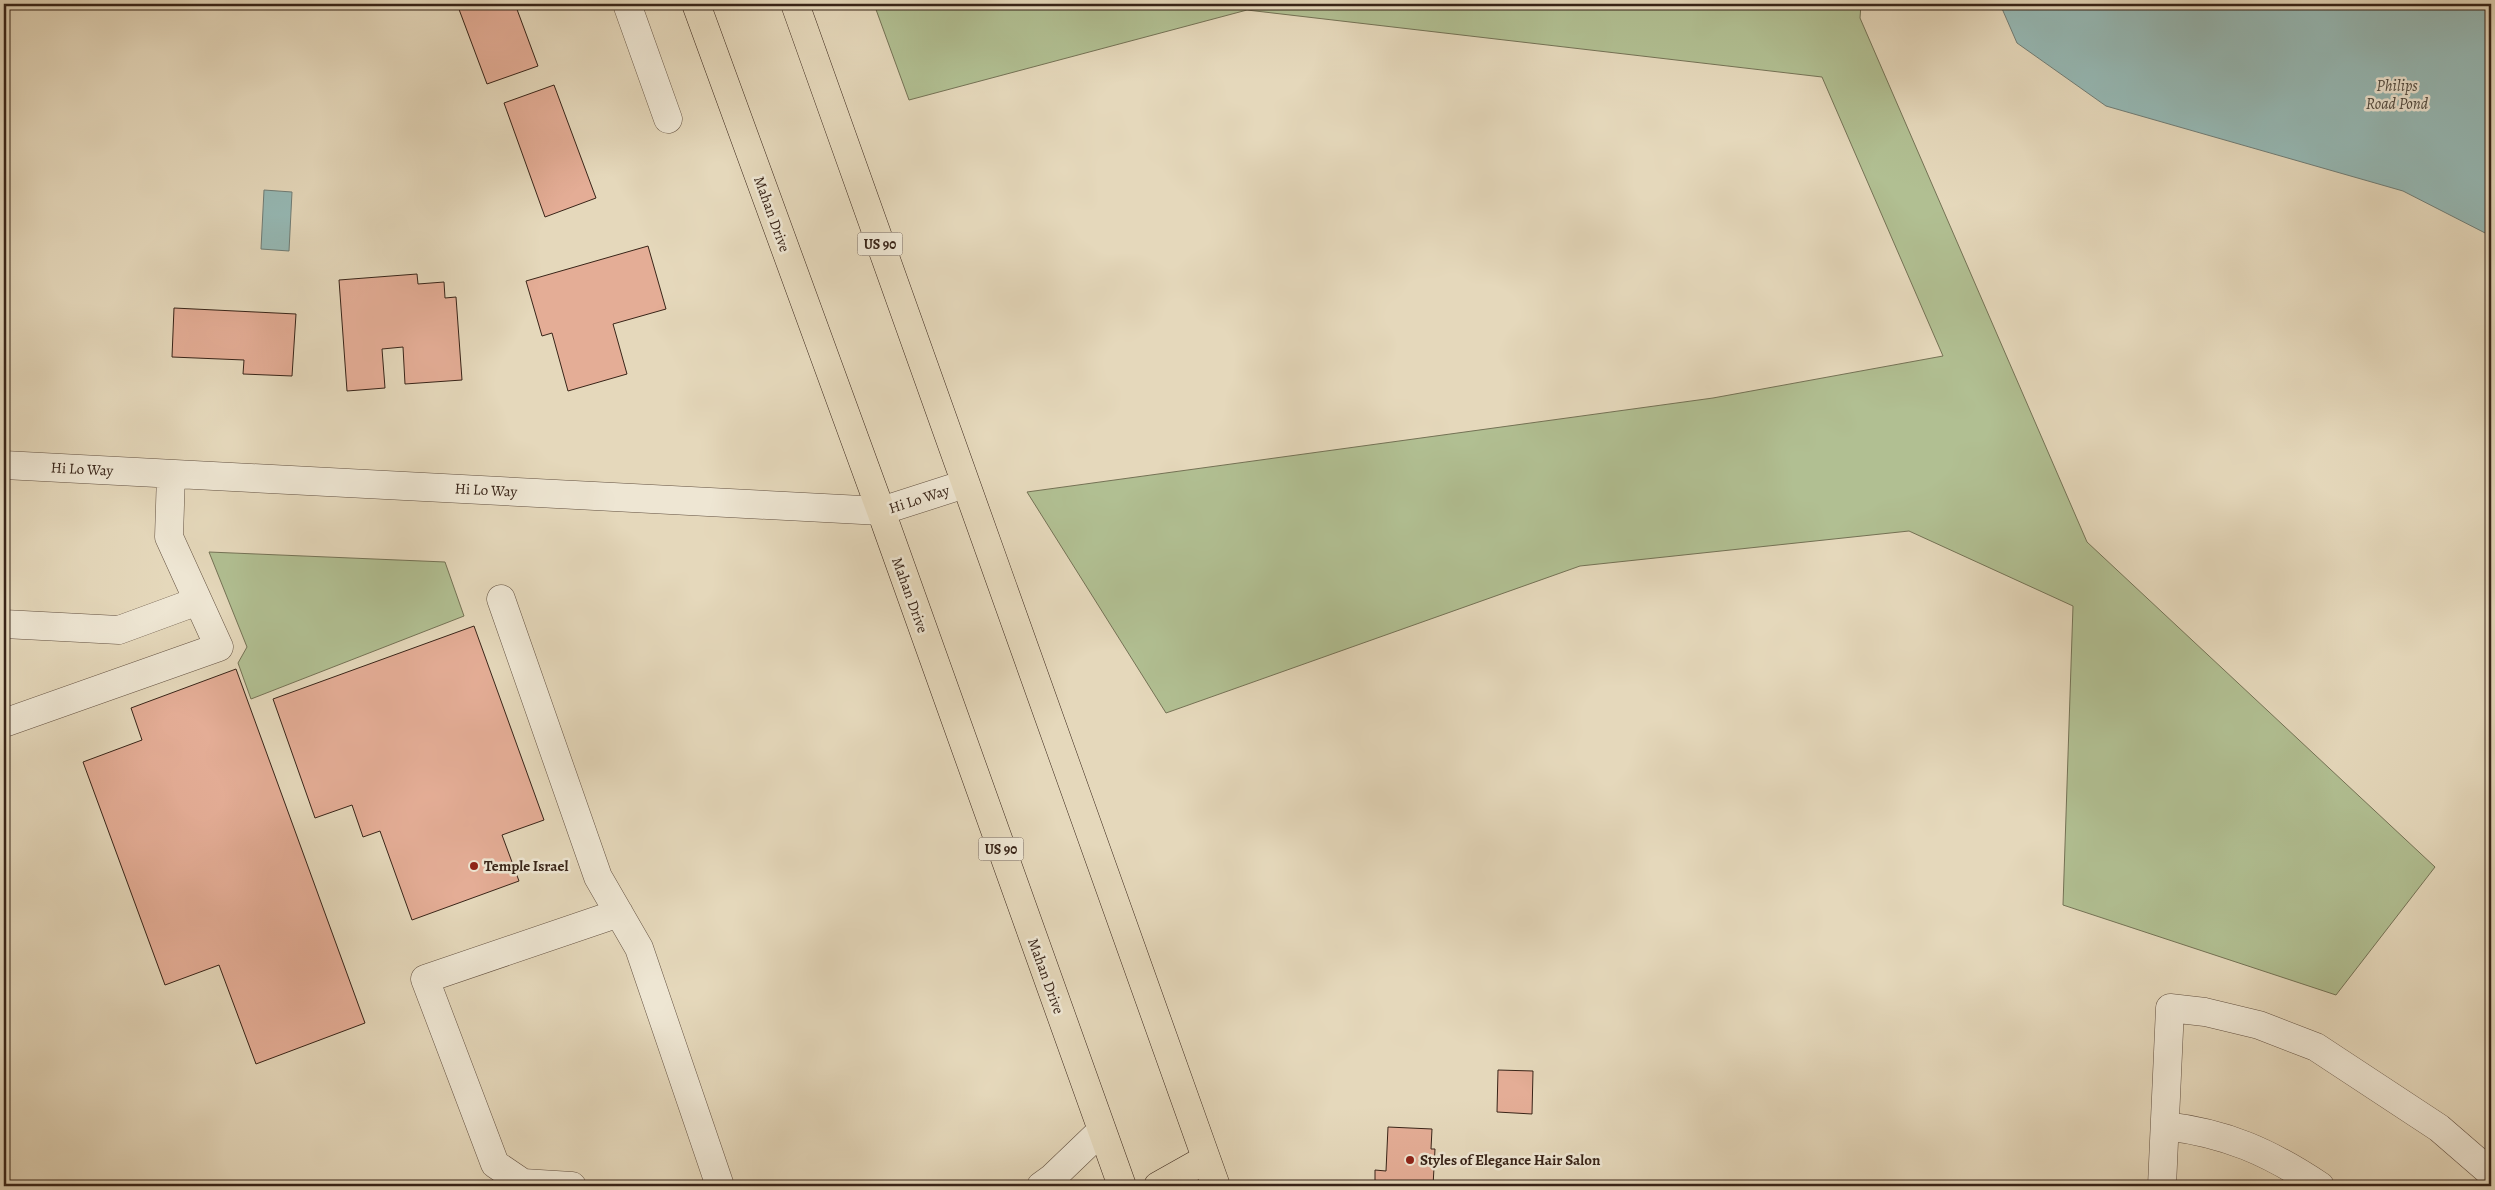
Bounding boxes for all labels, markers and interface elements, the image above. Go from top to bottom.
water label: Philips Road Pond [2366,75,2429,115]
street label: Mahan Drive [749,173,795,255]
road number: US 90 [858,232,902,255]
street label: Hi Lo Way [50,457,114,481]
street label: Hi Lo Way [454,478,518,502]
street label: Hi Lo Way [886,480,952,518]
street label: Mahan Drive [887,554,933,636]
road number: US 90 [978,838,1024,861]
place label: Temple Israel [484,856,568,876]
marker: Temple Israel [468,860,480,872]
street label: Mahan Drive [1023,935,1069,1017]
place label: Styles of Elegance Hair Salon [1420,1150,1601,1170]
marker: Styles of Elegance Hair Salon [1404,1154,1416,1166]

